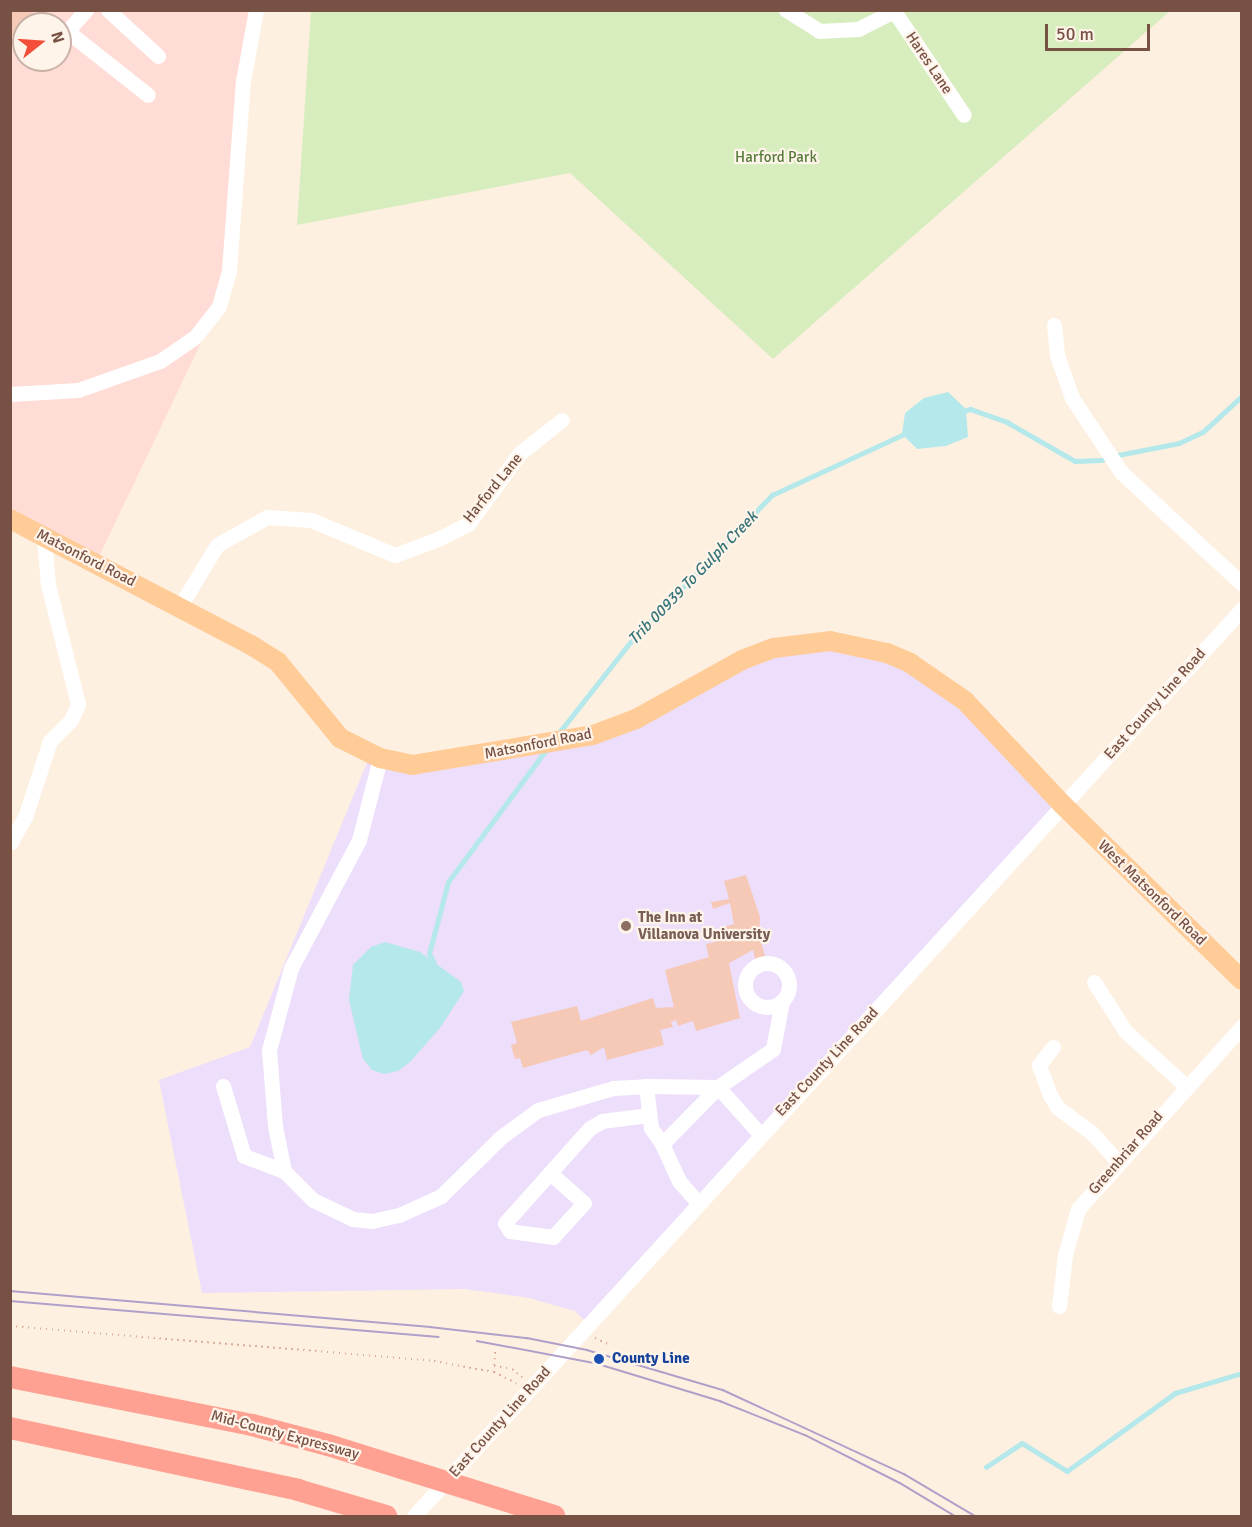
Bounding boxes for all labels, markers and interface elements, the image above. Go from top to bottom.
north arrow [12,12,72,72]
scale bar [1048,12,1153,50]
text: 50 m [1056,23,1094,45]
street label: Hares Lane [902,28,956,98]
text: N [46,29,68,46]
park label: Harford Park [735,149,817,167]
street label: Harford Lane [460,450,526,526]
water label: Trib 00939 To Gulph Creek [624,507,762,649]
street label: Matsonford Road [33,525,139,591]
street label: East County Line Road [1101,645,1209,763]
street label: Matsonford Road [483,725,593,763]
street label: West Matsonford Road [1094,837,1210,949]
place label: The Inn at Villanova University [638,908,770,943]
marker: The Inn at Villanova University [619,919,633,933]
street label: East County Line Road [772,1004,882,1120]
street label: Greenbriar Road [1085,1108,1167,1198]
marker: County Line [590,1350,608,1368]
place label: County Line [612,1350,690,1368]
street label: East County Line Road [446,1363,554,1481]
street label: Mid-County Expressway [209,1407,361,1463]

